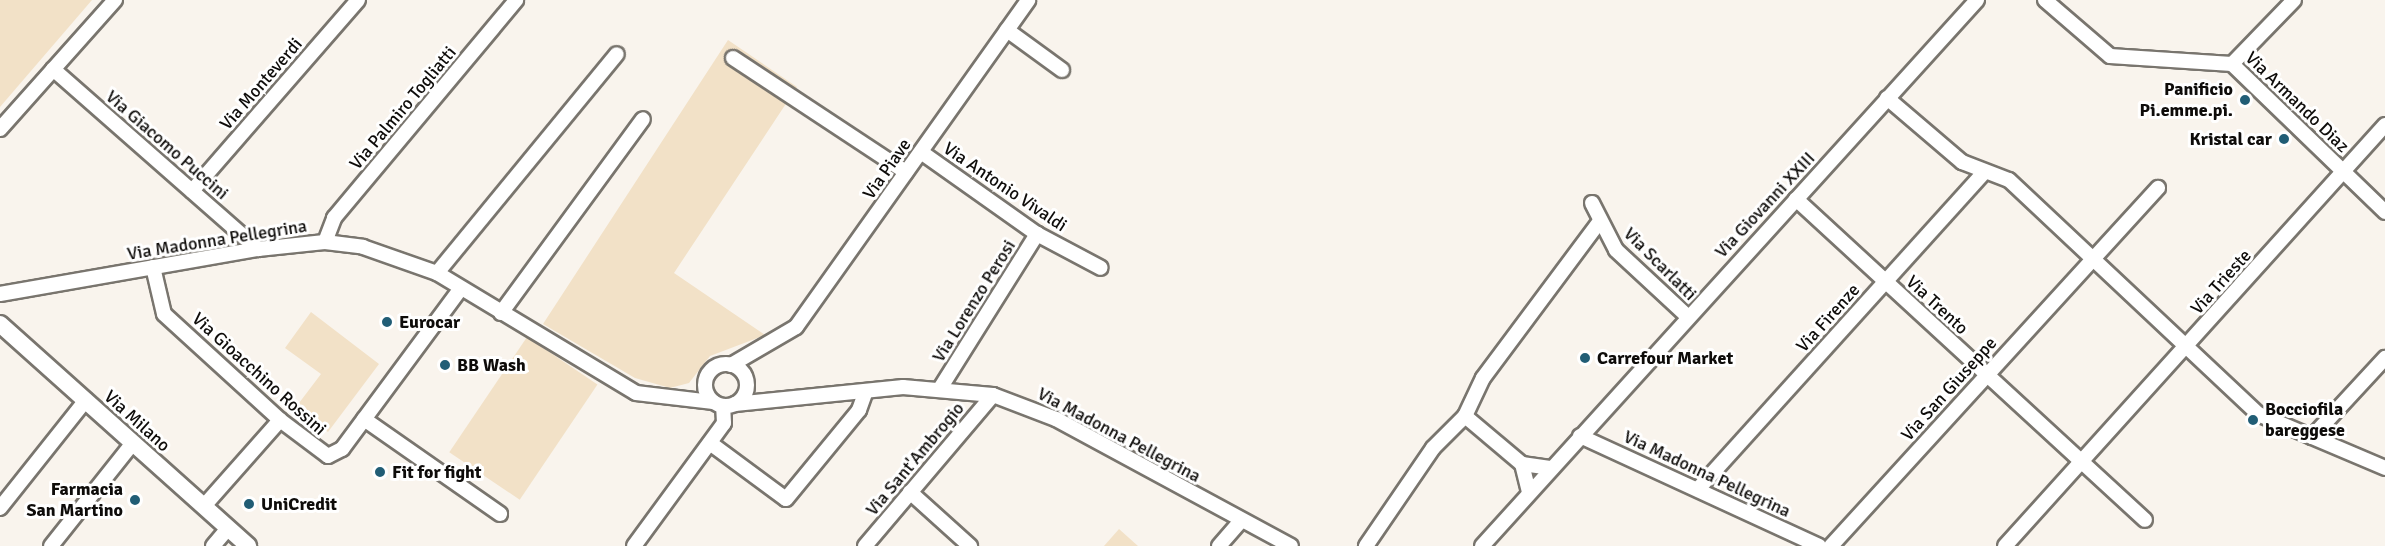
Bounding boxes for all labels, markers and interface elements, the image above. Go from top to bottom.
street label: Via Monteverdi [215,34,307,134]
street label: Via Palmiro Togliatti [345,42,461,174]
street label: Via Armando Diaz [2241,47,2353,157]
place label: Panificio Pi.emme.pi. [2140,79,2233,122]
street label: Via Giacomo Puccini [101,86,233,204]
marker: Panificio Pi.emme.pi. [2238,93,2252,107]
place label: Kristal car [2190,128,2272,150]
marker: Kristal car [2277,132,2291,146]
street label: Via Piave [858,134,916,204]
street label: Via Antonio Vivaldi [939,138,1071,236]
street label: Via Giovanni XXIII [1710,148,1820,262]
street label: Via Madonna Pellegrina [126,215,308,265]
street label: Via Scarlatti [1619,223,1701,305]
street label: Via Lorenzo Perosi [928,236,1020,366]
street label: Via Trieste [2186,245,2256,319]
street label: Via Trento [1902,271,1972,339]
street label: Via Firenze [1792,279,1864,357]
street label: Via Gioacchino Rossini [187,308,331,440]
place label: Eurocar [399,311,460,333]
marker: Eurocar [380,315,394,329]
street label: Via San Giuseppe [1897,333,2001,445]
place label: Carrefour Market [1597,347,1733,369]
marker: Carrefour Market [1578,351,1592,365]
place label: BB Wash [457,354,526,376]
marker: BB Wash [438,358,452,372]
street label: Via Madonna Pellegrina [1034,383,1204,487]
street label: Via Milano [100,386,174,456]
street label: Via Sant'Ambrogio [861,398,969,520]
place label: Bocciofila bareggese [2265,399,2345,442]
marker: Bocciofila bareggese [2246,413,2260,427]
street label: Via Madonna Pellegrina [1620,426,1794,522]
place label: Fit for fight [392,461,482,483]
marker: Fit for fight [373,465,387,479]
place label: Farmacia San Martino [27,479,123,522]
marker: Farmacia San Martino [128,493,142,507]
place label: UniCredit [261,493,337,515]
marker: UniCredit [242,497,256,511]

